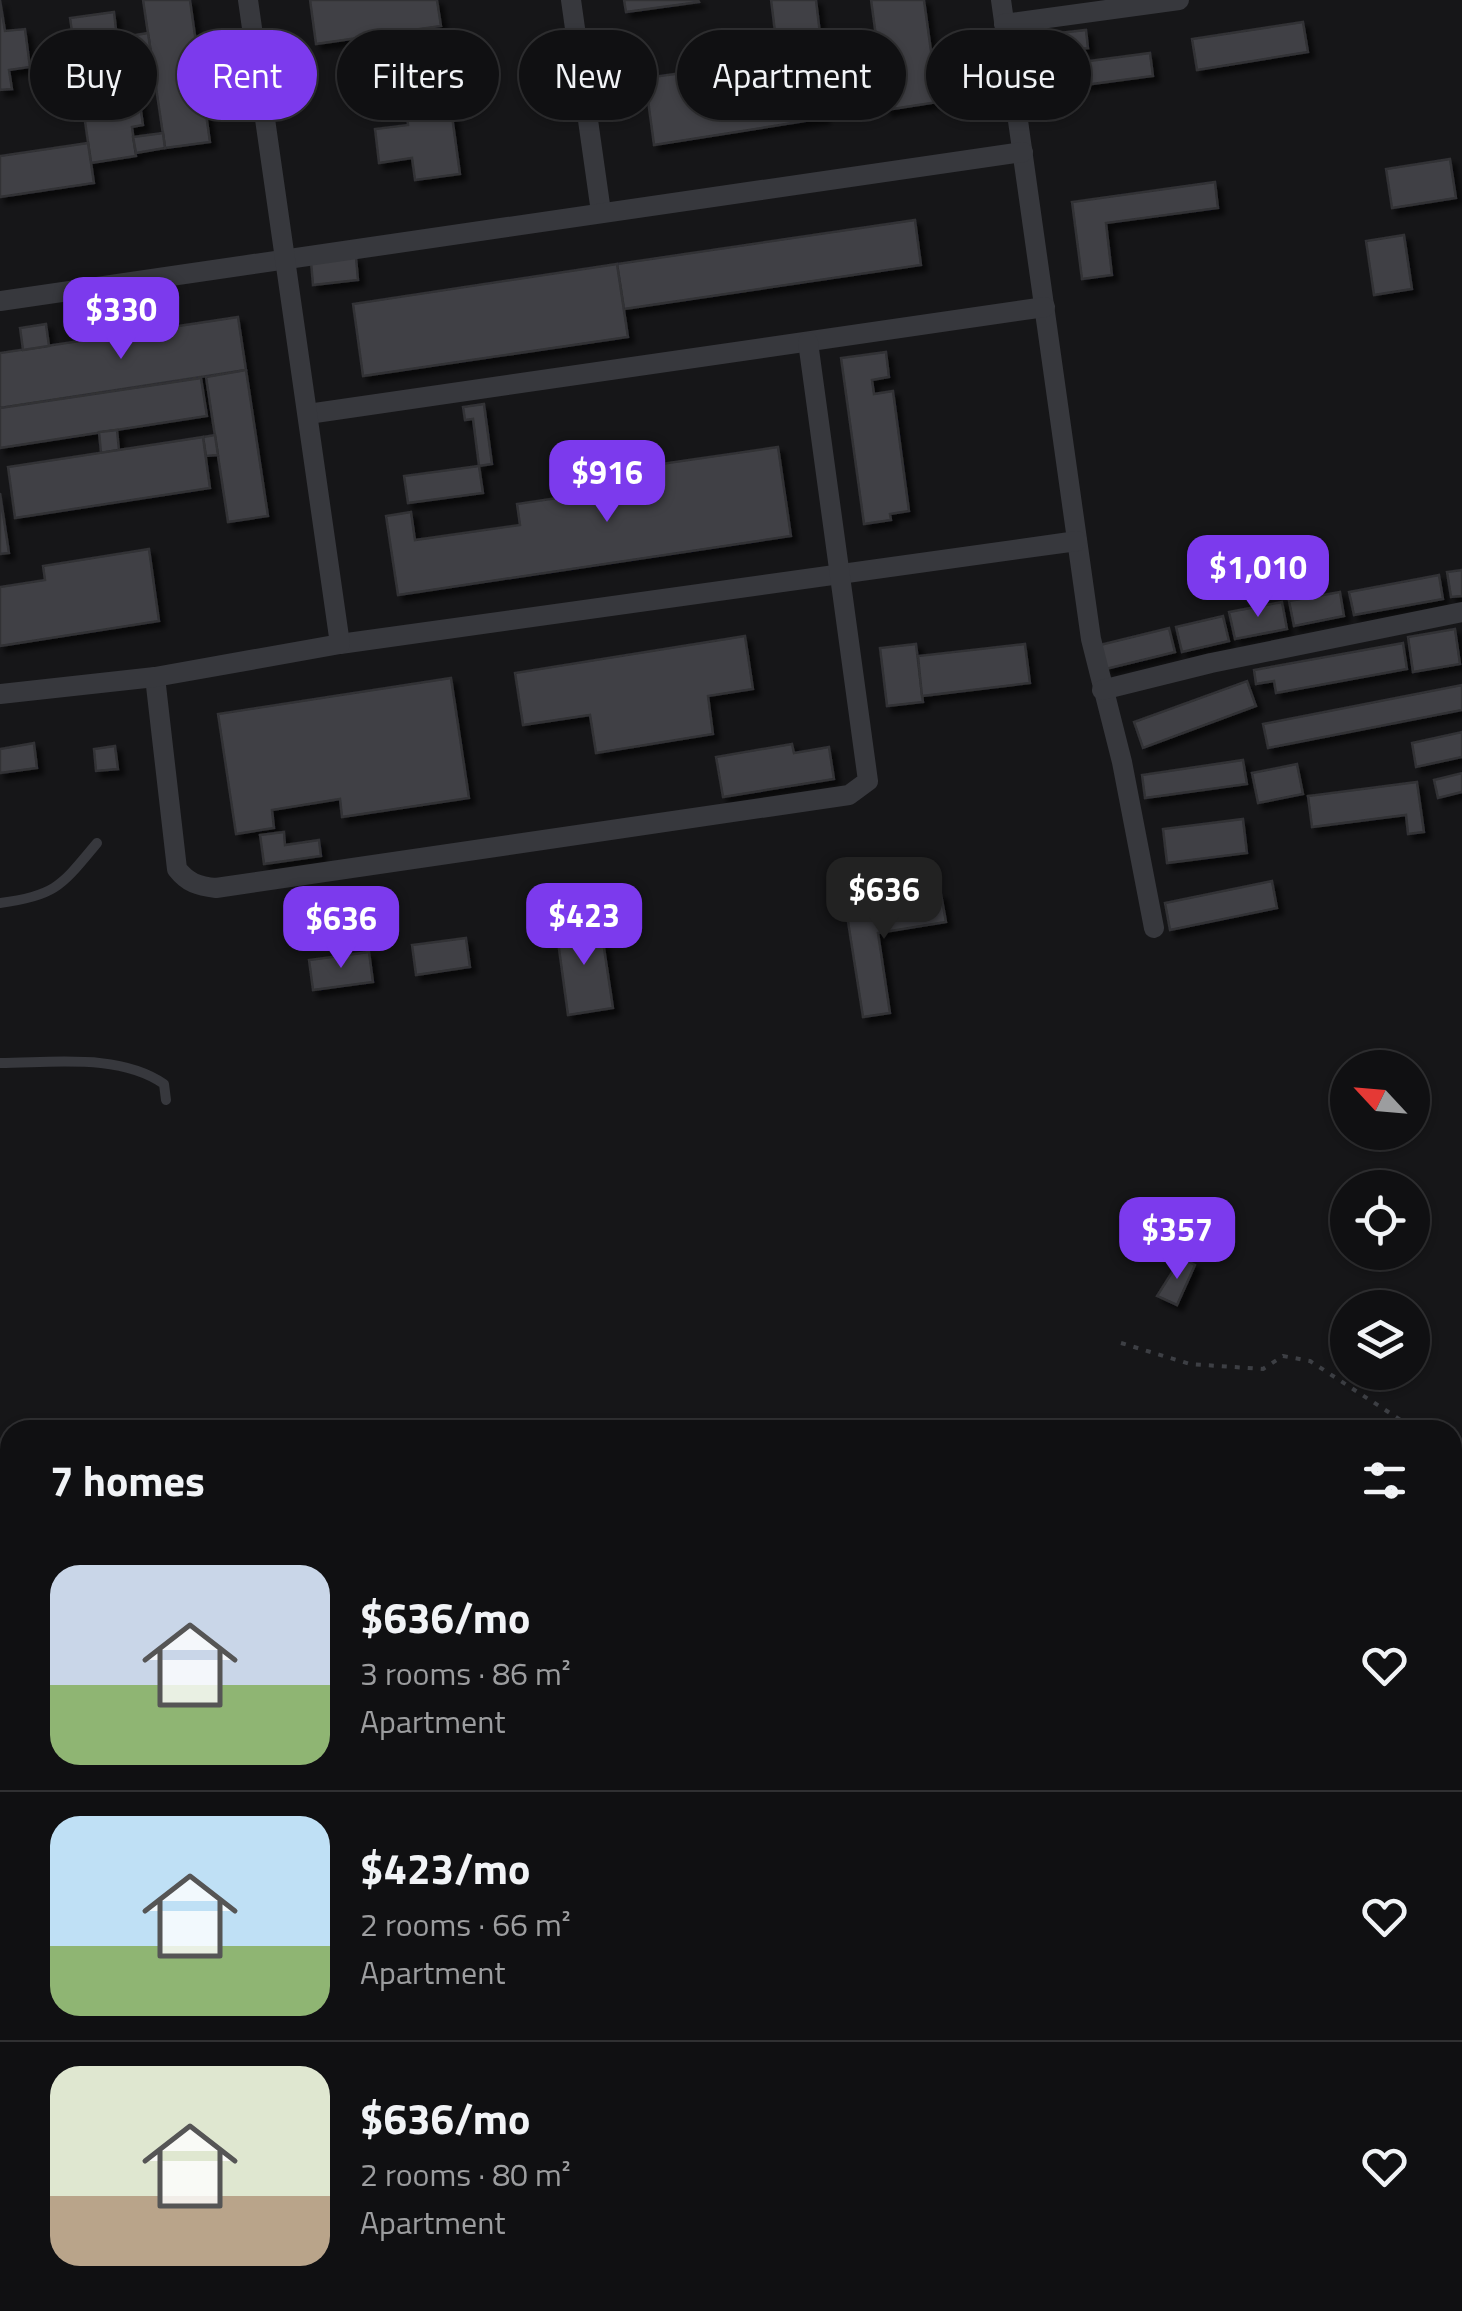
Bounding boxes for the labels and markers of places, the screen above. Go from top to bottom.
pin: $330 [62,277,180,362]
pin: $916 [548,440,666,525]
pin: $1,010 [1177,535,1339,620]
pin: $636 [825,857,943,942]
pin: $423 [525,883,643,968]
pin: $636 [282,886,400,971]
pin: $357 [1118,1197,1236,1282]

